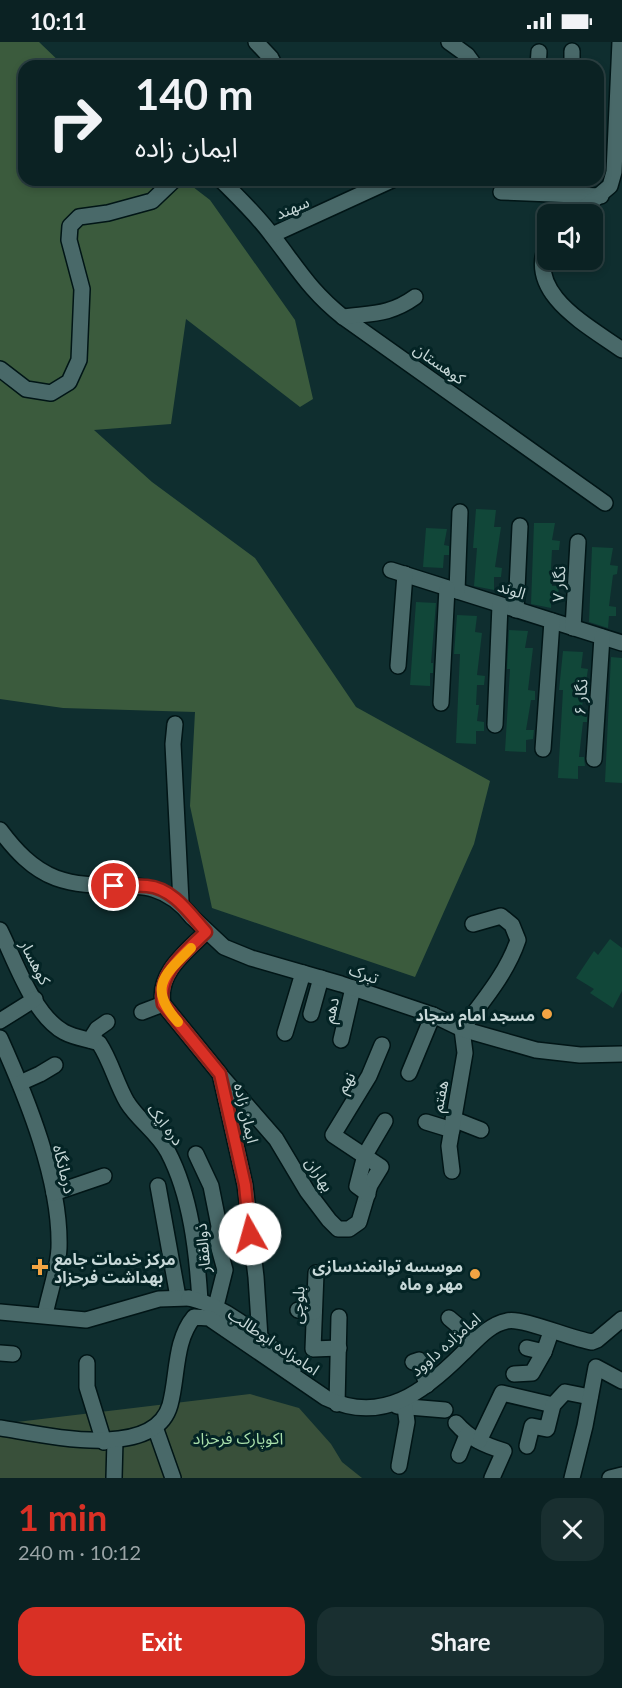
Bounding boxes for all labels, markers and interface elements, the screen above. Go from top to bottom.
text: 10:11 [30,8,87,35]
text: 140 m [135,69,253,119]
icon: right [36,84,114,162]
text: ایمان زاده [135,130,238,163]
street label: سهند [272,191,312,223]
map controls [537,204,603,270]
button: sound [537,204,603,270]
street label: کوهستان [410,338,470,389]
street label: نگار ۷ [548,565,569,603]
street label: الوند [495,576,528,603]
street label: نگار ۶ [570,678,591,716]
pin [88,860,139,911]
icon: arrive [97,869,130,902]
street label: کوهسار [15,936,55,988]
street label: تبرک [346,959,382,988]
street label: دهم [318,995,346,1026]
place label: مسجد امام سجاد [415,1005,535,1027]
marker: مسجد امام سجاد [540,1007,554,1021]
street label: نهم [331,1068,362,1098]
street label: هفتم [427,1078,455,1114]
street label: ایمان زاده [230,1081,263,1145]
street label: دره ایک [143,1099,188,1149]
street label: درمانگاه [49,1143,80,1196]
street label: بهاران [301,1153,338,1195]
position arrow [218,1202,282,1266]
street label: ذوالفقار [190,1223,215,1274]
place label: مركز خدمات جامع بهداشت فرحزاد [54,1249,176,1287]
place label: موسسه توانمندسازی مهر و ماه [312,1256,463,1294]
marker: مركز خدمات جامع بهداشت فرحزاد [31,1258,49,1276]
marker: موسسه توانمندسازی مهر و ماه [468,1267,482,1281]
street label: بلوچی [287,1286,310,1325]
street label: امامزاده ابوطالب [224,1303,323,1379]
street label: امامزاده داوود [406,1308,485,1380]
park label: اکوپارک فرحزاد [193,1428,283,1449]
text: 1 min [18,1495,107,1539]
button: close [541,1498,604,1561]
text: 240 m · 10:12 [18,1540,141,1564]
button: Exit [18,1607,305,1676]
button: Share [317,1607,604,1676]

